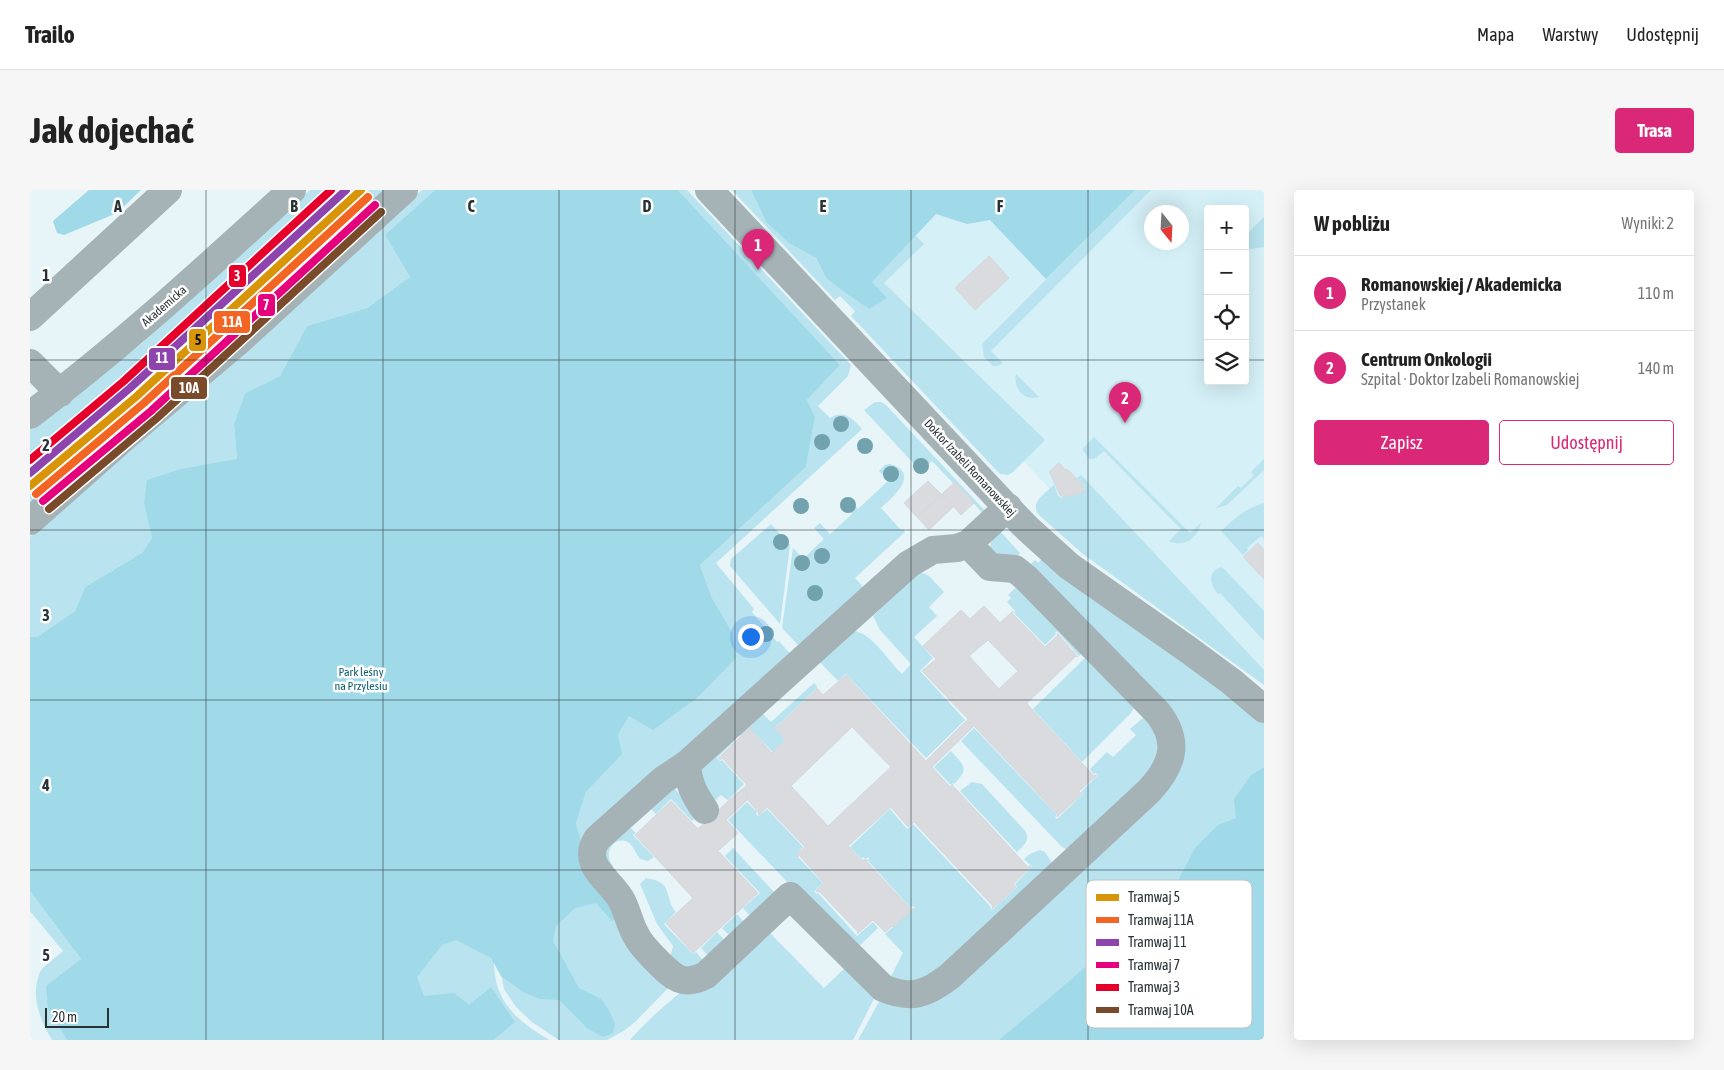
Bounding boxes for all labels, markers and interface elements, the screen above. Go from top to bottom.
text: Trailo [25,21,75,48]
text: Mapa [1477,24,1514,45]
text: Warstwy [1542,24,1598,45]
text: Udostępnij [1626,24,1699,45]
button: Trasa [1615,108,1694,153]
text: Jak dojechać [30,110,194,150]
text: A [113,197,122,215]
text: B [290,197,298,215]
text: C [467,197,475,215]
text: D [643,197,652,215]
text: E [820,197,827,215]
text: F [997,197,1004,215]
north arrow [1144,205,1189,250]
map controls [1204,205,1249,385]
button: + [1204,205,1249,250]
text: W pobliżu [1314,211,1390,235]
text: Wyniki: 2 [1622,214,1674,232]
pin: 1 [742,229,774,270]
button: − [1204,250,1249,295]
line badge: 3 [228,264,247,288]
text: 1 [42,266,50,284]
text: 3 [234,268,240,284]
text: Romanowskiej / Akademicka [1361,273,1562,295]
street label: Akademicka [139,283,189,329]
text: 1 [1326,284,1334,302]
text: 110 m [1638,284,1674,302]
line badge: 7 [257,293,276,317]
button: locate [1204,295,1249,340]
text: Przystanek [1361,295,1426,313]
text: 7 [263,297,269,313]
line badge: 11A [213,310,251,334]
text: 11A [222,314,242,330]
line badge: 5 [188,328,207,352]
text: 5 [195,332,202,348]
button: layers [1204,340,1249,385]
line badge: 11 [148,347,176,371]
text: Centrum Onkologii [1361,348,1492,370]
text: 11 [155,350,169,366]
text: 2 [1326,359,1334,377]
text: 140 m [1638,359,1674,377]
text: Szpital · Doktor Izabeli Romanowskiej [1361,370,1579,388]
line badge: 10A [170,376,208,400]
text: 10A [179,380,199,396]
pin: 2 [1109,382,1141,423]
street label: Doktor Izabeli Romanowskiej [921,416,1019,520]
button: Zapisz [1314,420,1489,465]
button: Udostępnij [1499,420,1674,465]
text: 2 [42,436,50,454]
text: 3 [42,606,50,624]
your location [738,624,764,650]
park label: Park leśny na Przylesiu [334,665,388,693]
text: 4 [41,776,50,794]
legend [1086,880,1252,1028]
text: Tramwaj 5 [1128,889,1180,905]
text: Tramwaj 11A [1128,912,1194,928]
text: Tramwaj 11 [1128,934,1187,950]
text: 5 [42,946,50,964]
text: Tramwaj 7 [1128,957,1180,973]
text: Tramwaj 3 [1128,979,1180,995]
text: Tramwaj 10A [1128,1002,1194,1018]
scale bar [45,1005,109,1028]
text: 20 m [52,1009,77,1025]

